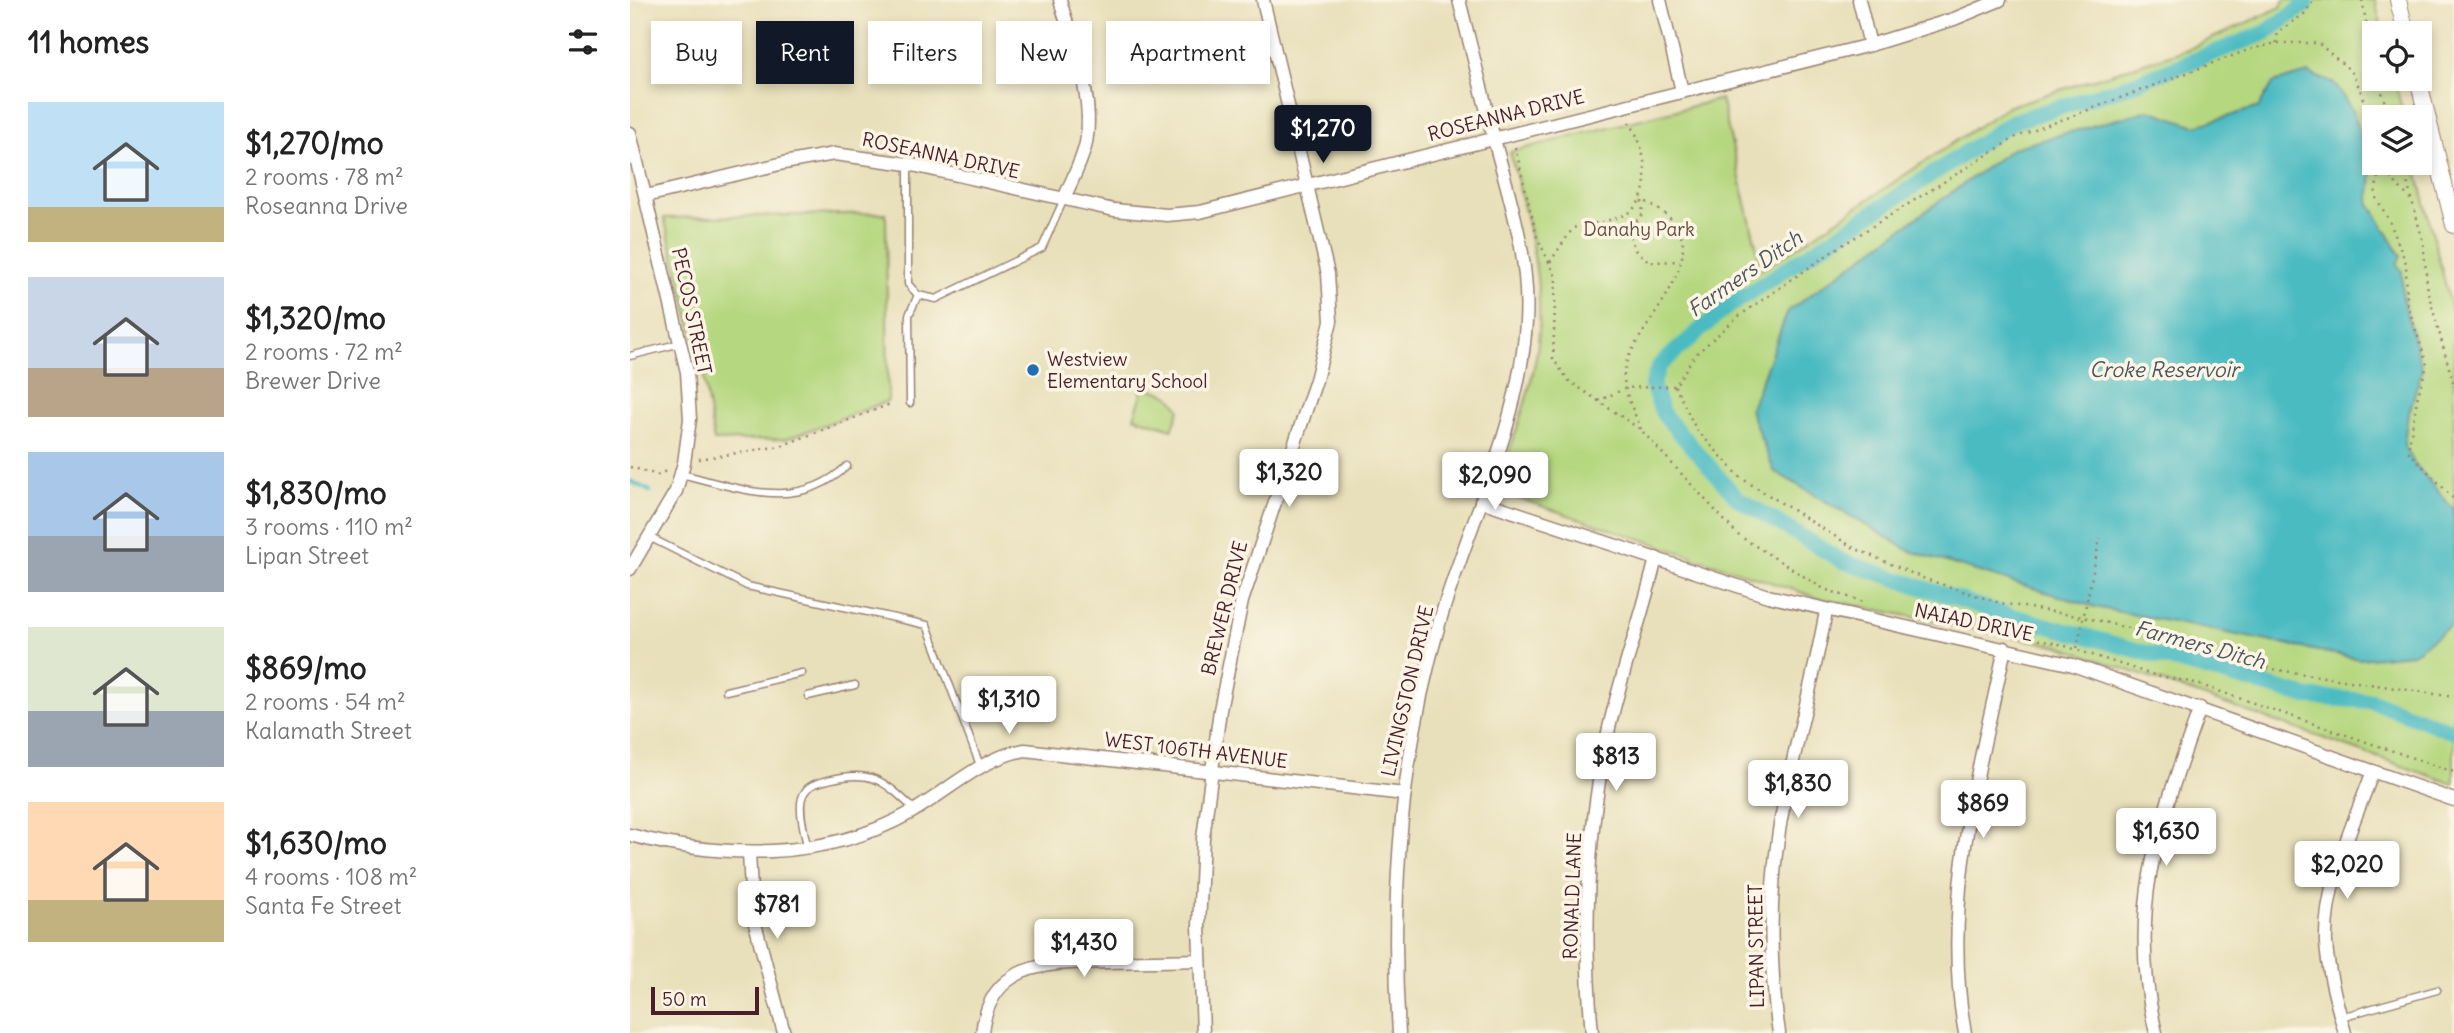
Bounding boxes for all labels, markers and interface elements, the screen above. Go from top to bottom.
chip: Buy [651,21,742,84]
chip: Rent [756,21,854,84]
chip: Filters [868,21,982,84]
chip: New [996,21,1092,84]
chip: Apartment [1106,21,1270,84]
map controls [2362,21,2432,175]
button: locate [2362,21,2432,91]
text: 11 homes [28,23,149,61]
icon: filters [564,23,602,61]
street label: ROSEANNA DRIVE [1425,84,1587,146]
button: layers [2362,105,2432,175]
pin: $1,270 [1266,106,1380,165]
text: $1,270 [1290,113,1356,142]
text: $1,270/mo [245,124,384,162]
street label: ROSEANNA DRIVE [860,127,1022,183]
icon: home [84,130,168,214]
text: 2 rooms · 78 m² [245,162,404,191]
text: Roseanna Drive [245,191,408,220]
park label: Danahy Park [1583,217,1695,241]
water label: Farmers Ditch [1682,224,1808,323]
street label: PECOS STREET [667,245,717,377]
text: $1,320/mo [245,299,386,337]
icon: home [84,305,168,389]
text: 2 rooms · 72 m² [245,337,403,366]
place label: Westview Elementary School [1047,347,1208,393]
water label: Croke Reservoir [2089,356,2241,383]
marker: Westview Elementary School [1025,362,1041,378]
text: Brewer Drive [245,366,381,395]
pin: $1,320 [1232,449,1346,509]
pin: $2,090 [1438,452,1552,512]
text: $1,320 [1255,457,1323,486]
text: $2,090 [1458,460,1532,489]
text: $1,830/mo [245,474,387,512]
icon: home [84,480,168,564]
text: 3 rooms · 110 m² [245,512,413,541]
street label: BREWER DRIVE [1196,538,1252,678]
text: Lipan Street [245,541,369,570]
street label: NAIAD DRIVE [1912,598,2036,646]
street label: LIVINGSTON DRIVE [1376,603,1438,779]
water label: Farmers Ditch [2132,614,2269,675]
text: $869/mo [245,649,367,687]
icon: home [84,655,168,739]
pin: $1,310 [952,676,1066,736]
text: $1,310 [977,684,1041,713]
text: 2 rooms · 54 m² [245,687,406,716]
text: Kalamath Street [245,716,412,745]
street label: WEST 106TH AVENUE [1103,727,1289,773]
pin: $813 [1575,734,1657,793]
text: $813 [1592,741,1640,770]
pin: $1,830 [1741,760,1855,820]
text: $1,830 [1764,768,1832,797]
pin: $869 [1942,780,2024,840]
text: $869 [1957,788,2009,817]
pin: $1,630 [2109,808,2223,868]
text: $1,630 [2132,816,2200,845]
text: $1,630/mo [245,824,387,862]
icon: home [84,830,168,914]
street label: RONALD LANE [1558,832,1586,960]
pin: $2,020 [2290,842,2404,901]
text: $2,020 [2310,849,2384,878]
text: 4 rooms · 108 m² [245,862,417,891]
pin: $781 [736,881,818,941]
street label: LIPAN STREET [1743,884,1769,1008]
text: $781 [754,889,800,918]
text: Santa Fe Street [245,891,401,920]
pin: $1,430 [1027,920,1141,979]
text: $1,430 [1050,927,1118,956]
scale bar [651,984,760,1016]
text: 50 m [662,987,707,1011]

